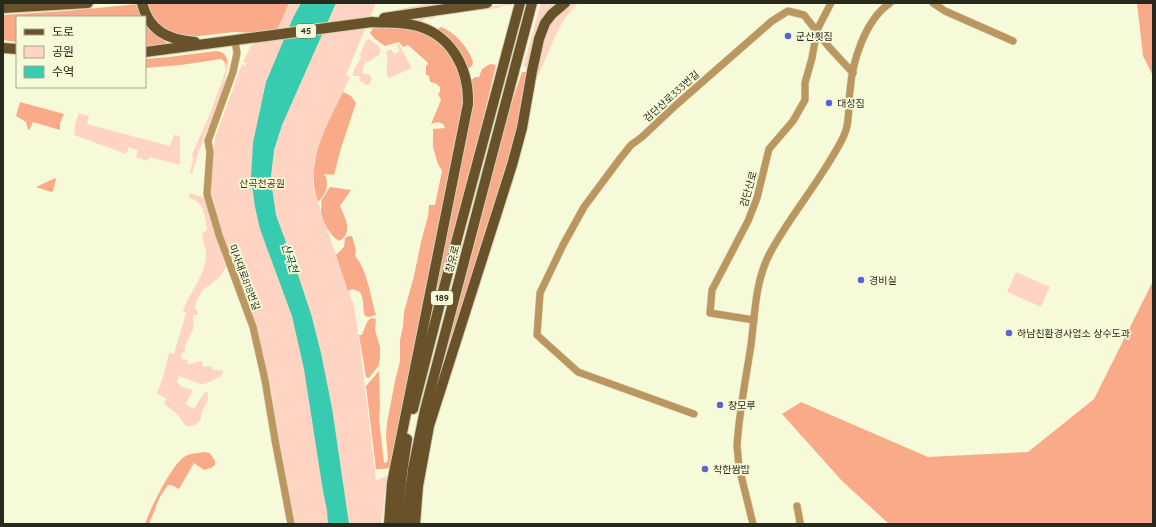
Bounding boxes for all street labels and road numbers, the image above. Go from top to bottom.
road number: 45 [296,24,316,38]
street label: 검단산로333번길 [641,68,702,125]
street label: 검단산로 [737,170,760,209]
street label: 미사대로818번길 [226,242,263,312]
street label: 창우로 [443,244,462,274]
road number: 189 [431,291,453,305]

